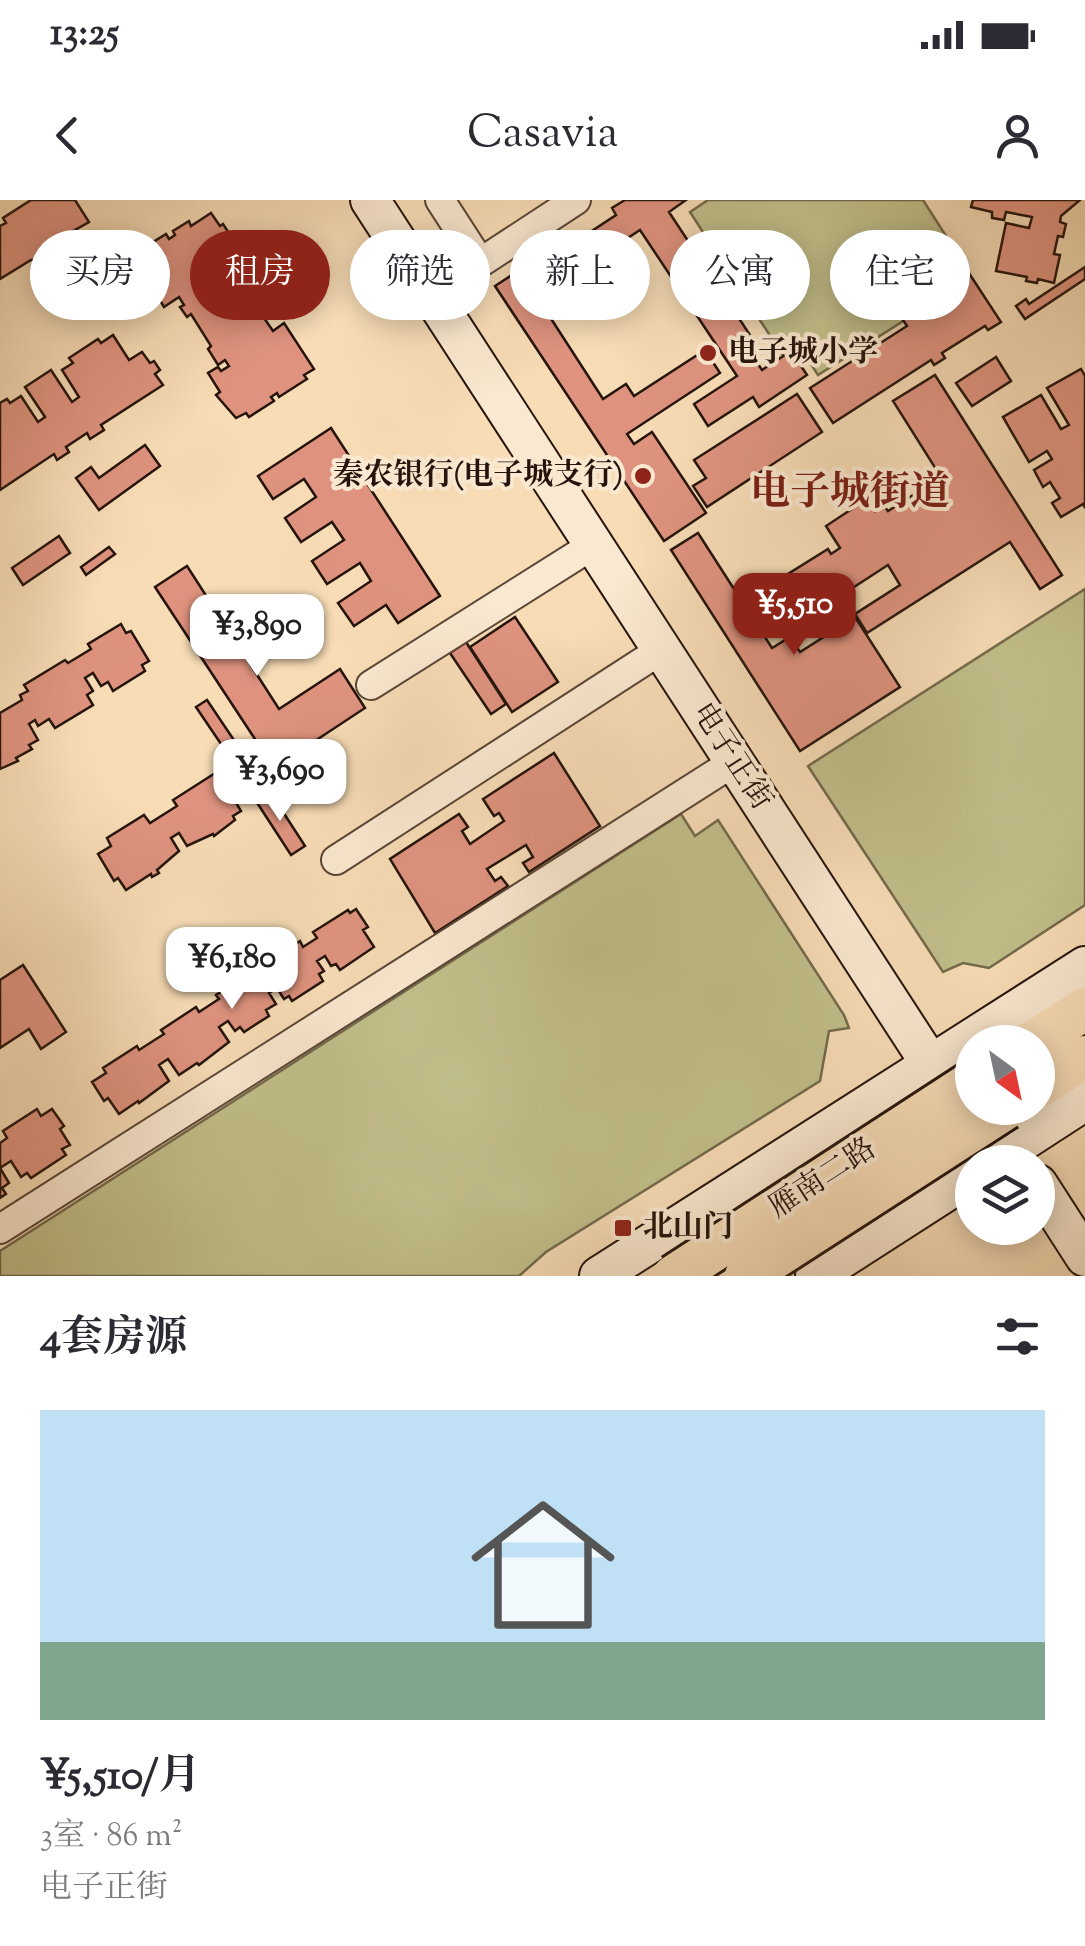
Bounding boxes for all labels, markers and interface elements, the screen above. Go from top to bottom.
text: 13:25 [50,8,119,62]
text: Casavia [467,103,618,168]
icon: back [40,108,95,163]
icon: person [990,108,1045,163]
chip: 买房 [30,230,170,320]
chip: 租房 [190,230,330,320]
chip: 筛选 [350,230,490,320]
chip: 新上 [510,230,650,320]
chip: 公寓 [670,230,810,320]
chip: 住宅 [830,230,970,320]
place label: 电子城小学 [728,332,878,375]
marker: 电子城小学 [697,342,719,364]
place label: 秦农银行(电子城支行) [333,455,623,498]
marker: 秦农银行(电子城支行) [632,465,654,487]
district label: 电子城街道 [750,466,950,523]
pin: ¥5,510 [713,573,875,658]
text: ¥5,510 [755,582,833,628]
pin: ¥3,890 [176,594,338,679]
text: ¥3,890 [212,603,302,649]
street label: 电子正街 [680,695,782,819]
pin: ¥3,690 [199,739,361,824]
text: ¥3,690 [235,748,325,794]
pin: ¥6,180 [151,927,313,1012]
text: ¥6,180 [188,936,276,982]
north arrow [955,1025,1055,1125]
map controls [955,1025,1055,1245]
street label: 雁南二路 [761,1128,885,1230]
button: layers [955,1145,1055,1245]
place label: 北山门 [643,1207,733,1250]
marker: 北山门 [612,1217,634,1239]
icon: filters [990,1309,1045,1364]
text: 4套房源 [40,1310,187,1370]
icon: home [453,1475,633,1655]
text: ¥5,510/月 [40,1748,201,1808]
text: 3室 · 86 m² [40,1814,183,1860]
text: 电子正街 [40,1866,168,1912]

